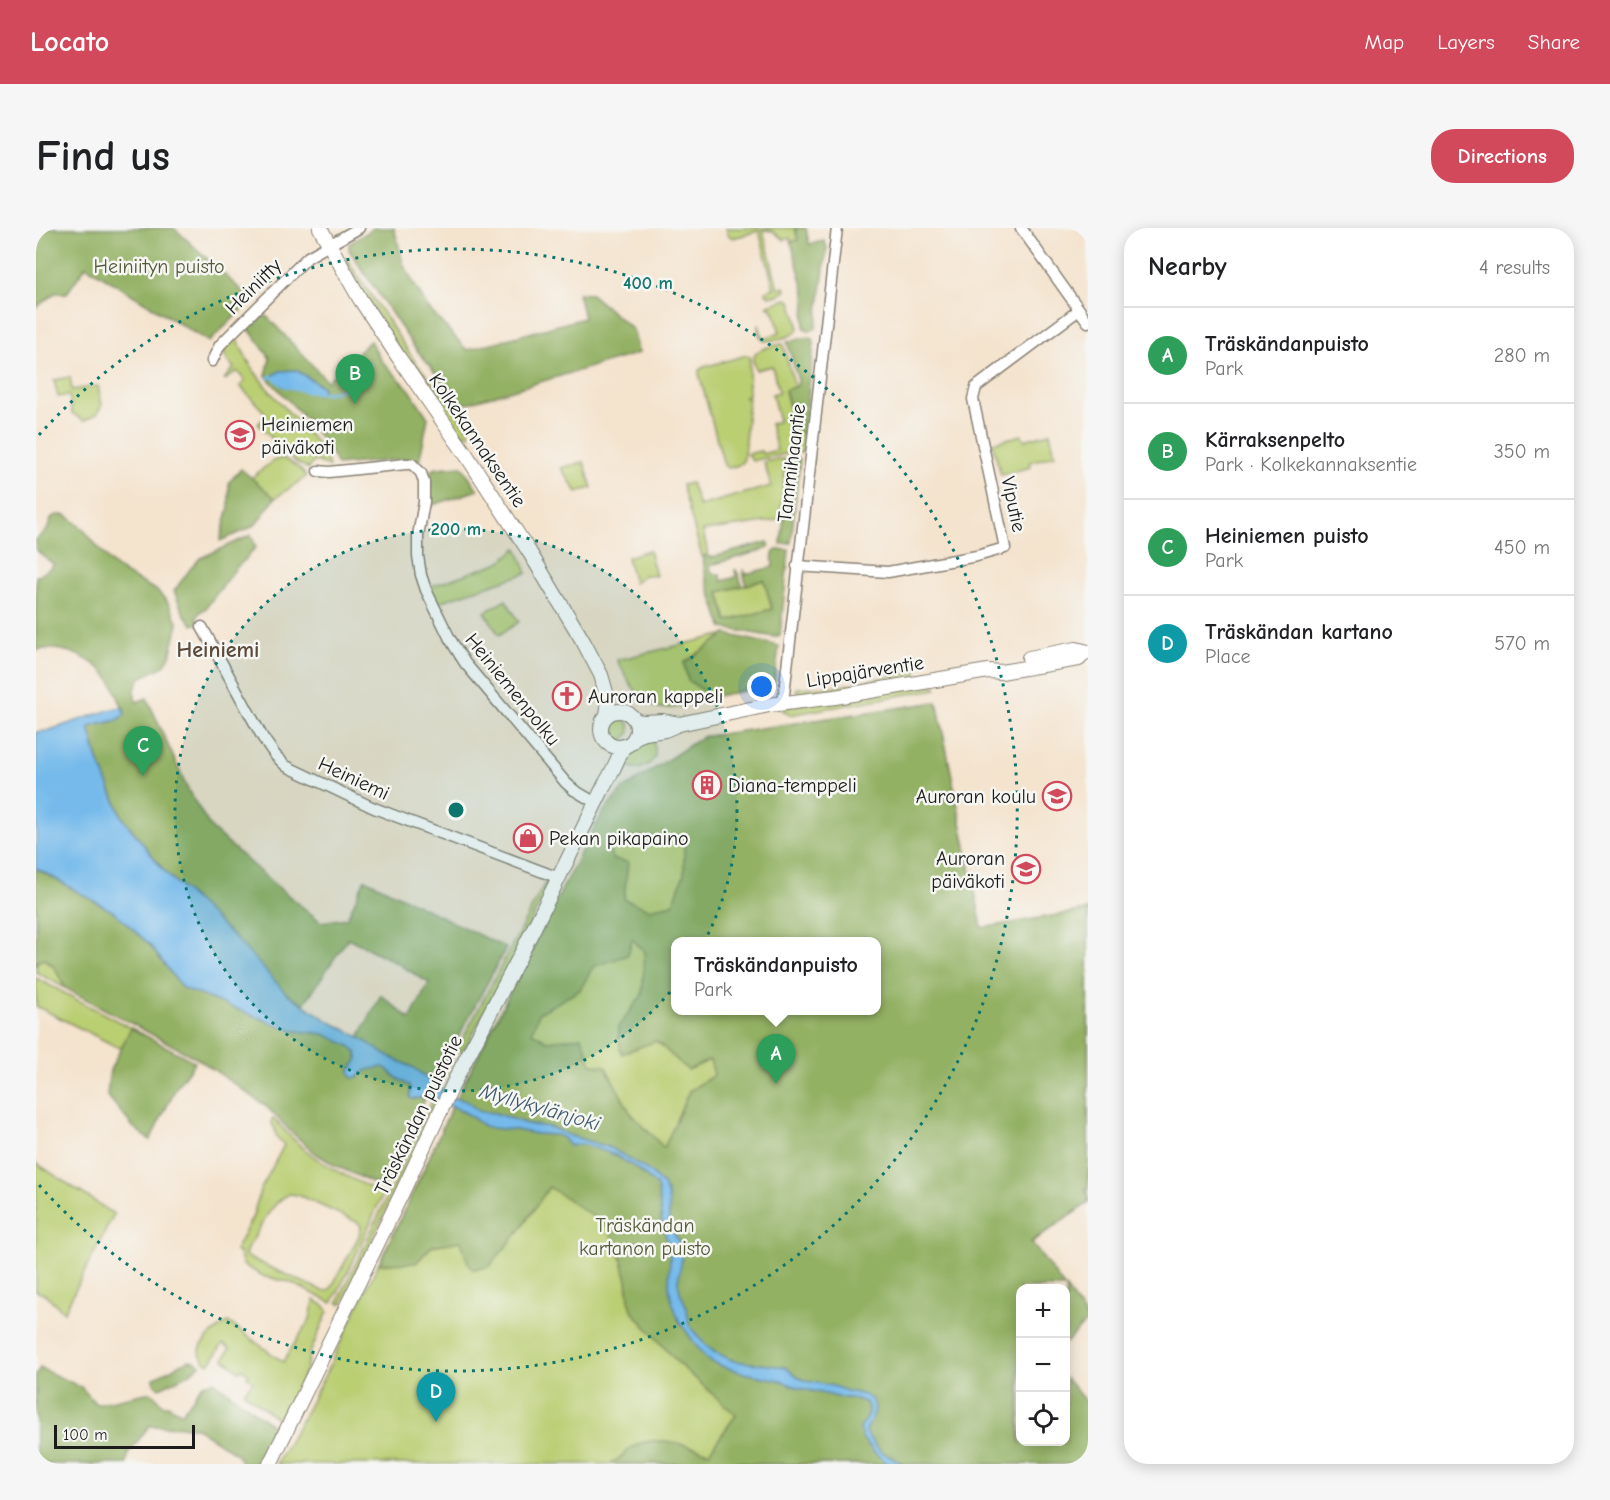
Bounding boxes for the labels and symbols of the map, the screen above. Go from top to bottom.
street label: Heiniitty [221,254,286,319]
park label: Heiniityn puisto [94,255,224,278]
text: 400 m [623,273,673,294]
pin: B [336,354,374,404]
street label: Kolkekannaksentie [424,369,531,512]
street label: Tammihaantie [773,402,810,524]
place label: Heiniemen päiväkoti [261,413,353,459]
school or university icon: Heiniemen päiväkoti [224,419,256,451]
street label: Viputie [996,474,1031,534]
text: 200 m [431,519,481,540]
street label: Heiniemenpolku [460,629,565,750]
district label: Heiniemi [177,637,259,663]
street label: Lippajärventie [805,651,925,692]
your location [747,672,776,701]
church icon: Auroran kappeli [551,680,583,712]
place label: Auroran kappeli [588,685,723,708]
pin: C [124,726,162,776]
street label: Heiniemi [315,752,393,805]
building icon: Diana-temppeli [691,769,723,801]
place label: Diana-temppeli [728,774,857,797]
school or university icon: Auroran koulu [1041,780,1073,812]
place label: Auroran koulu [916,785,1036,808]
centre of rings [446,800,466,820]
shop icon: Pekan pikapaino [512,822,544,854]
place label: Pekan pikapaino [549,827,689,850]
place label: Auroran päiväkoti [931,847,1005,893]
school or university icon: Auroran päiväkoti [1010,853,1042,885]
street label: Träskändan puistotie [370,1031,467,1199]
pin: A [756,1034,796,1084]
water label: Myllykylänjoki [476,1078,603,1136]
park label: Träskändan kartanon puisto [579,1214,711,1260]
pin: D [416,1372,456,1422]
scale bar [54,1422,195,1450]

